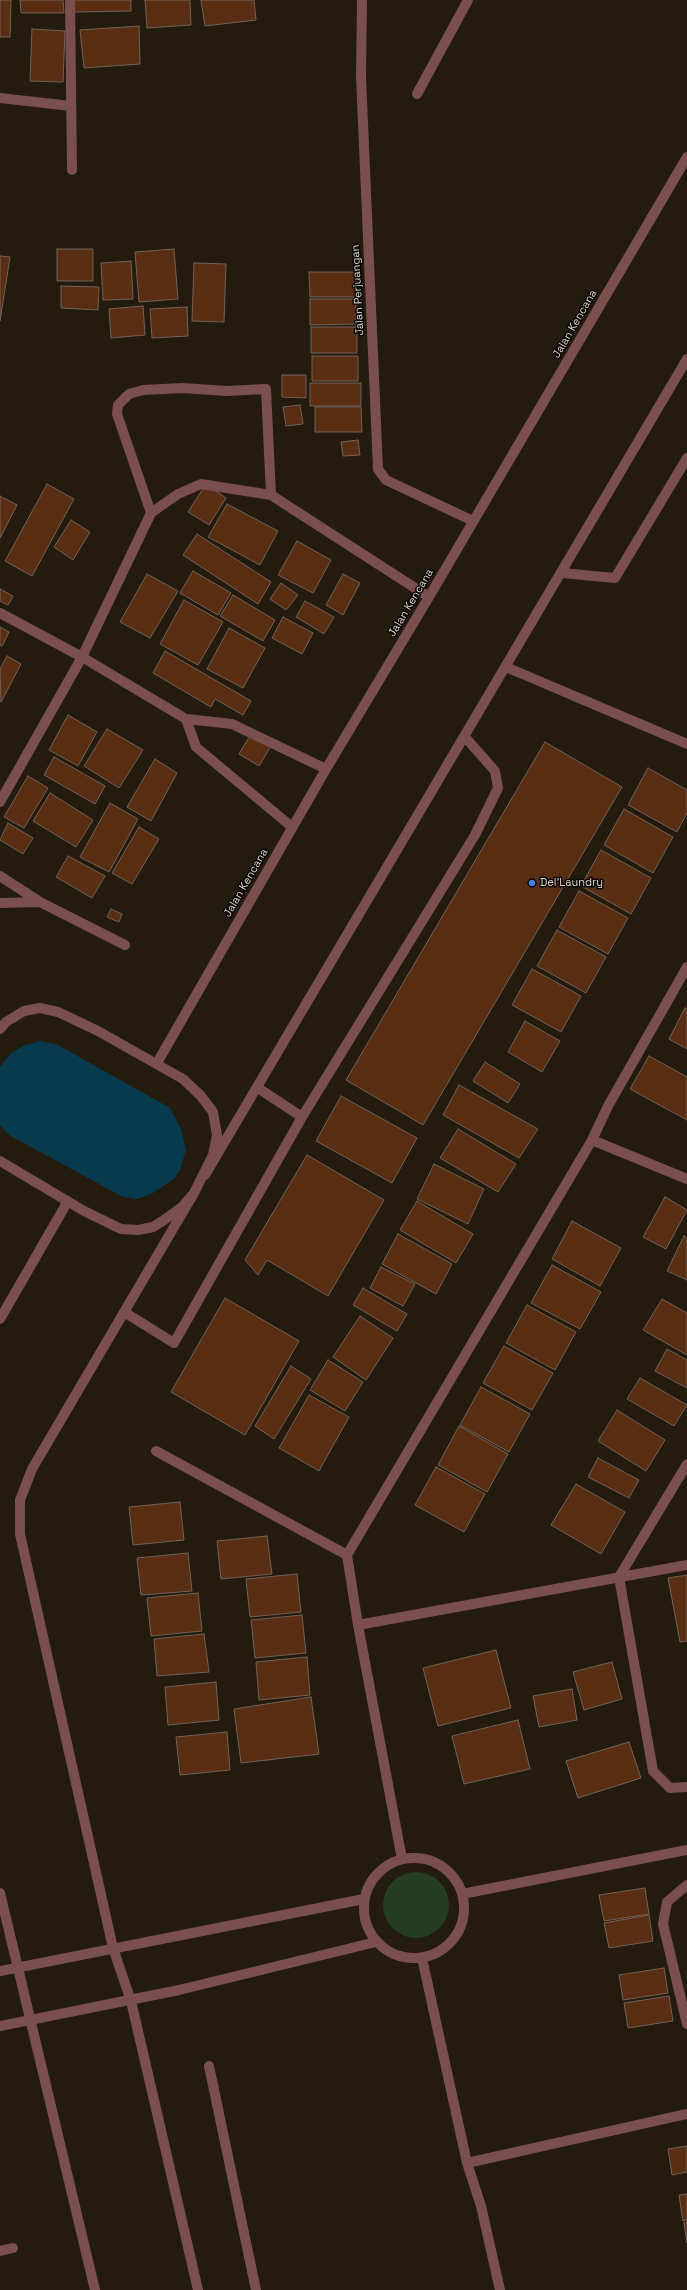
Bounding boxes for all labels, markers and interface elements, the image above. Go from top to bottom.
street label: Jalan Perjuangan [349,244,367,336]
street label: Jalan Kencana [550,287,600,361]
street label: Jalan Kencana [386,567,436,639]
street label: Jalan Kencana [221,846,271,920]
place label: Del'Laundry [540,876,603,890]
marker: Del'Laundry [527,878,537,888]

